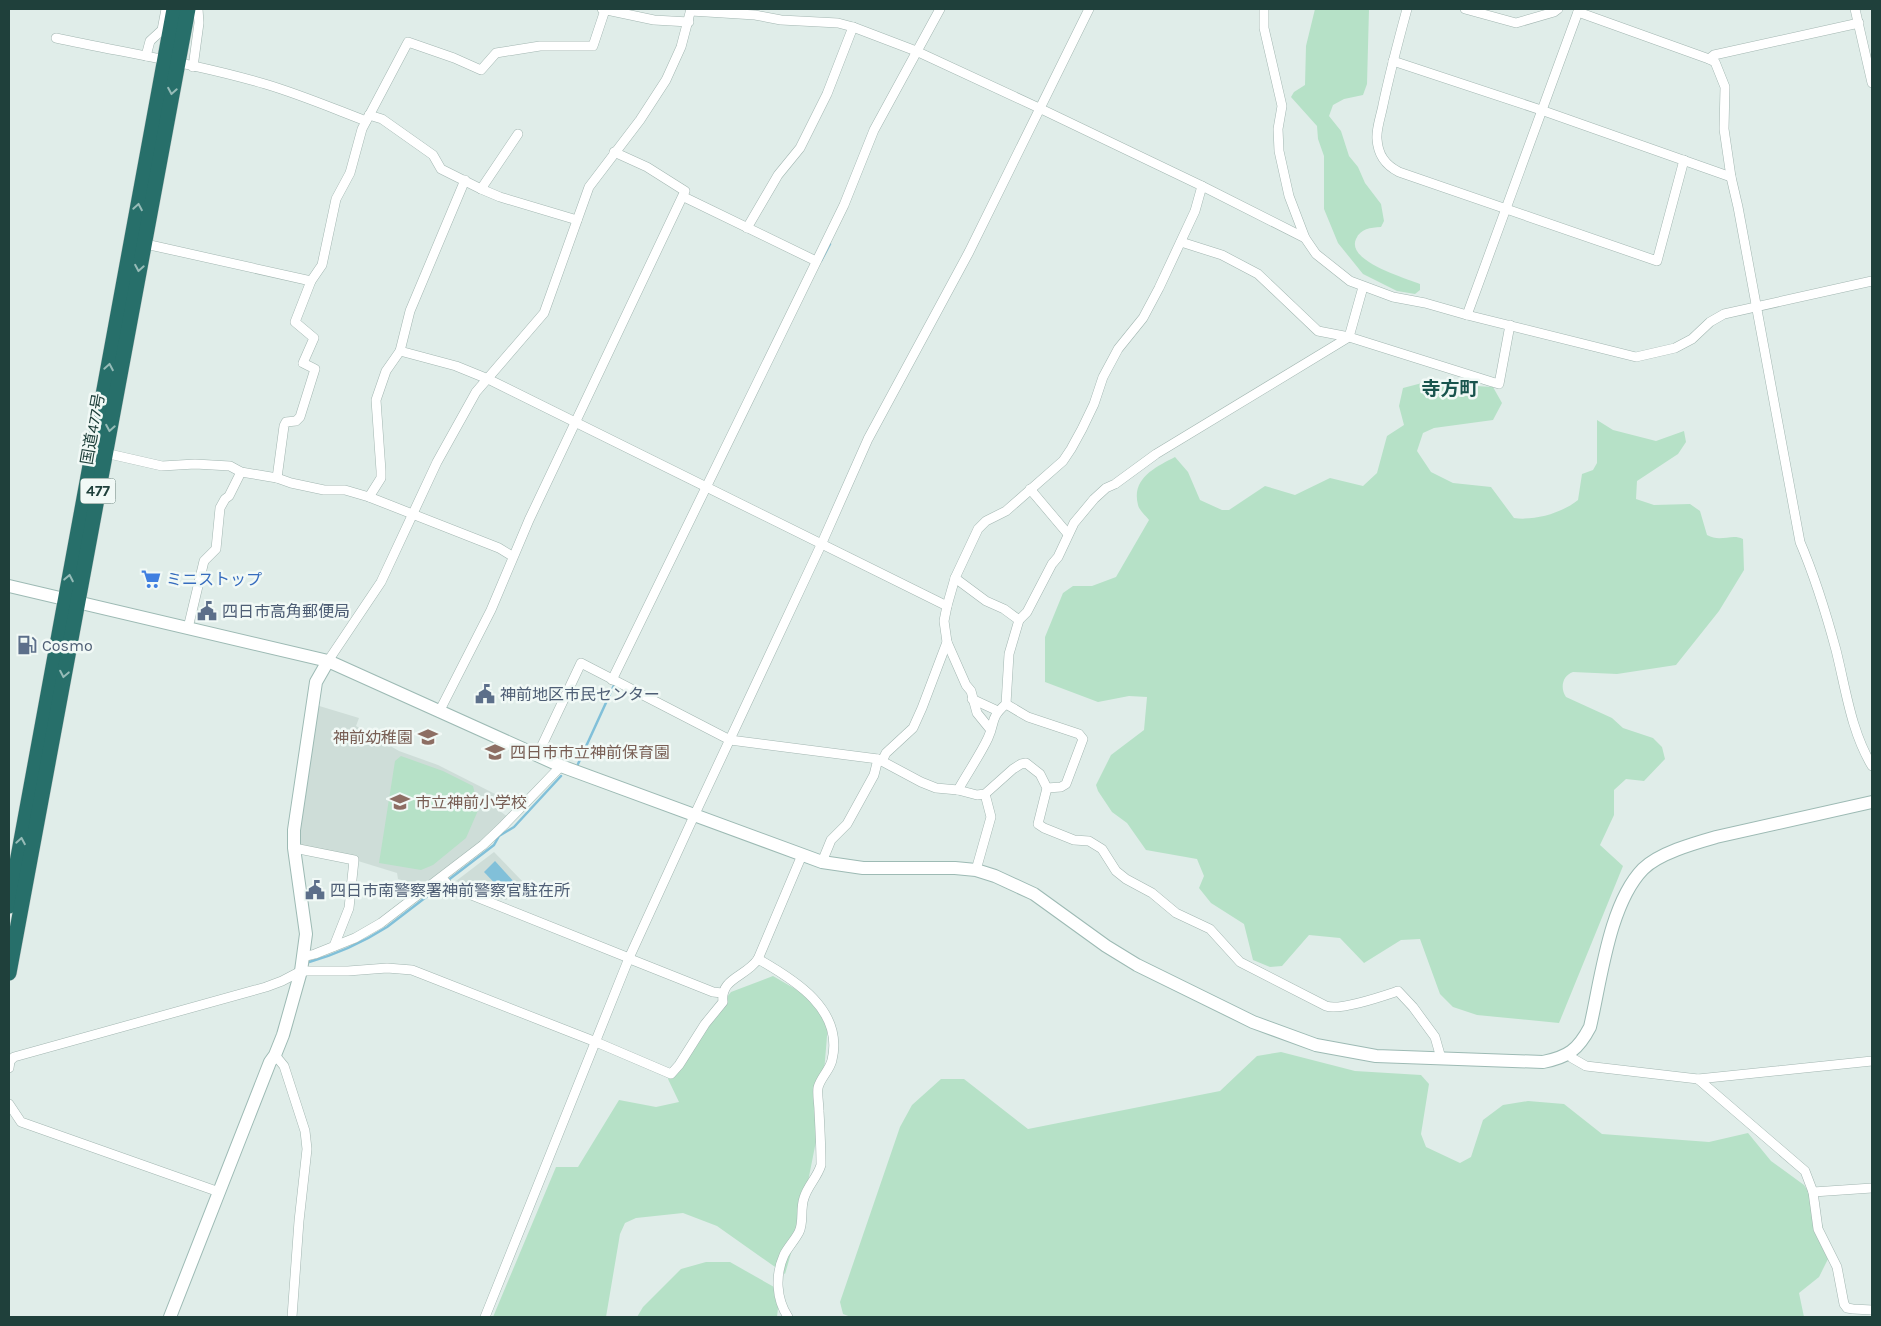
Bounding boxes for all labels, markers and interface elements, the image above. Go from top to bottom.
one-way arrow [167,87,177,95]
one-way arrow [132,202,142,211]
one-way arrow [135,264,145,272]
one-way arrow [103,362,113,371]
district label: 寺方町 [1421,378,1479,400]
street label: 国道477号 [77,392,108,466]
one-way arrow [105,423,115,432]
road number: 477 [80,478,116,504]
supermarket icon: ミニストップ [140,568,162,590]
place label: ミニストップ [166,570,262,589]
one-way arrow [63,574,73,582]
public building icon: 四日市高角郵便局 [196,600,218,622]
place label: 四日市高角郵便局 [222,602,350,621]
fuel station icon: Cosmo [16,634,38,656]
place label: Cosmo [42,636,93,655]
one-way arrow [60,669,70,678]
public building icon: 神前地区市民センター [474,683,496,705]
place label: 神前地区市民センター [500,685,660,704]
school or university icon: 神前幼稚園 [417,726,439,748]
place label: 神前幼稚園 [333,728,413,747]
school or university icon: 四日市市立神前保育園 [484,741,506,763]
place label: 四日市市立神前保育園 [510,743,670,762]
school or university icon: 市立神前小学校 [389,791,411,813]
place label: 市立神前小学校 [415,793,527,812]
one-way arrow [15,837,25,846]
public building icon: 四日市南警察署神前警察官駐在所 [304,879,326,901]
place label: 四日市南警察署神前警察官駐在所 [330,881,570,900]

